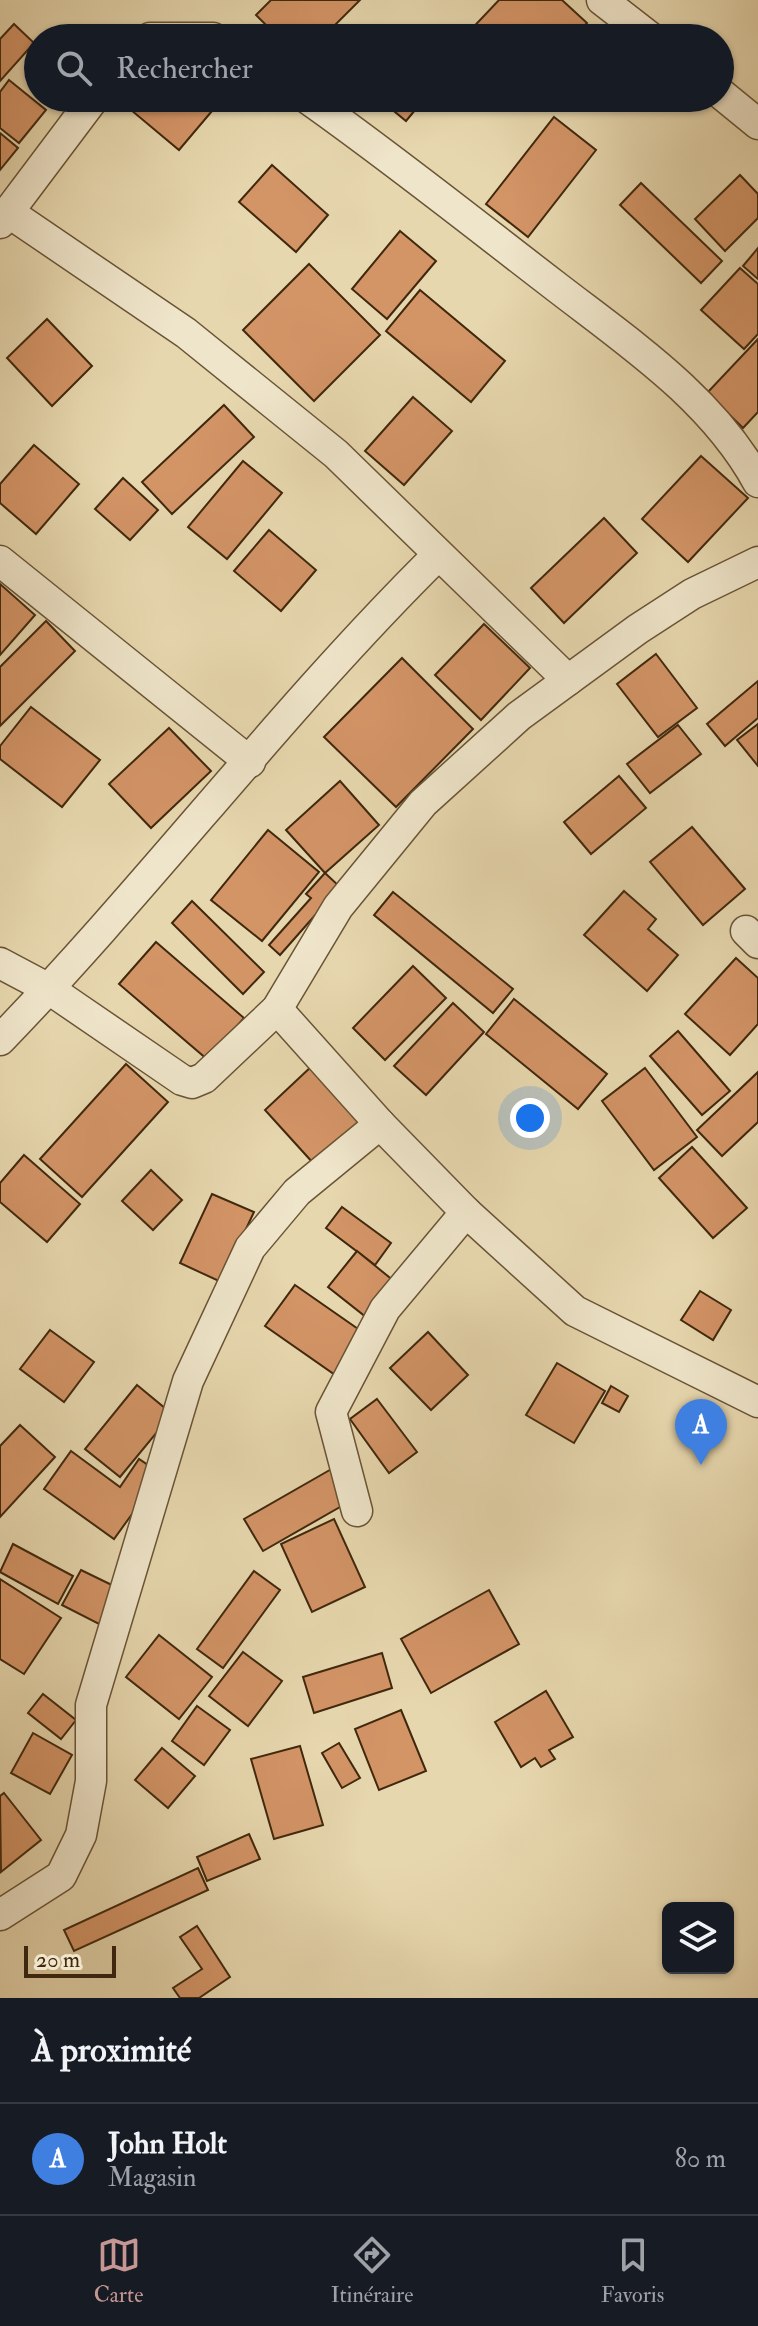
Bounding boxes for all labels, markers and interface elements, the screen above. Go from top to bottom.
search box [24,24,734,112]
icon: search [52,46,96,90]
text: Rechercher [116,50,253,87]
your location [510,1098,550,1138]
pin: A [675,1399,727,1465]
map controls [662,1902,734,1974]
button: layers [662,1902,734,1974]
scale bar [24,1942,116,1978]
text: 20 m [36,1946,80,1974]
text: À proximité [32,2029,191,2072]
text: John Holt [108,2125,227,2162]
text: A [50,2143,66,2175]
text: 80 m [675,2143,726,2175]
text: Magasin [108,2162,196,2194]
tab: Carte [94,2233,143,2309]
tab: Itinéraire [331,2233,413,2309]
tab: Favoris [601,2233,664,2309]

